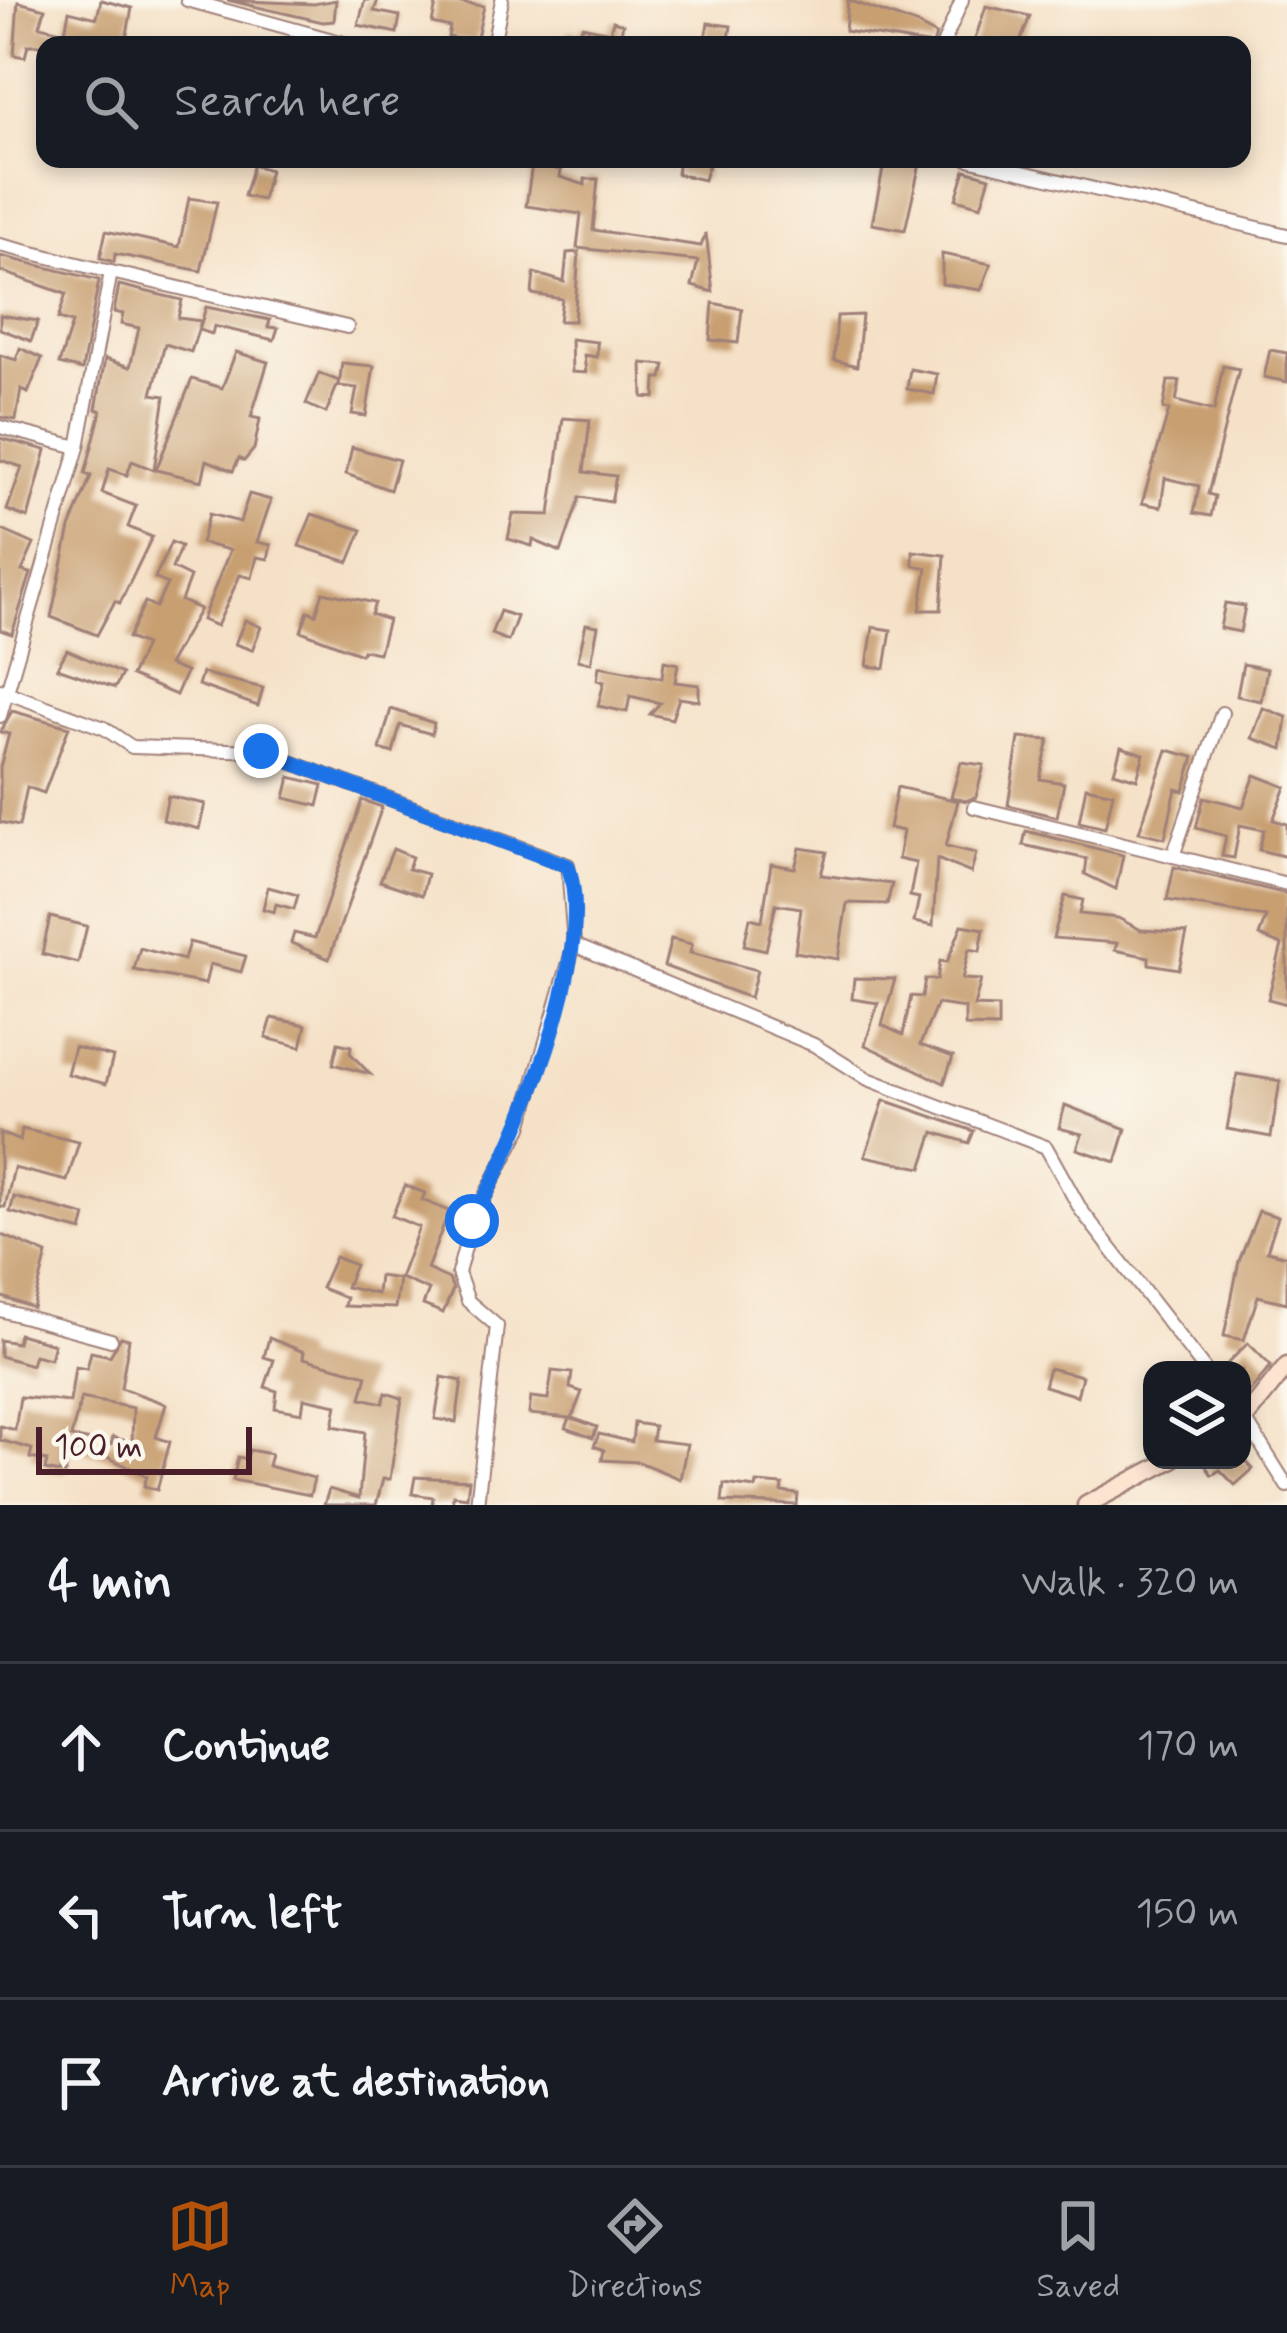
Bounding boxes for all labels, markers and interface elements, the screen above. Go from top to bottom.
search box [36,36,1251,168]
icon: search [78,69,144,135]
text: Search here [174,73,401,132]
route end [234,724,288,778]
route start [445,1194,499,1248]
map controls [1143,1361,1251,1469]
button: layers [1143,1361,1251,1469]
scale bar [36,1421,252,1474]
text: 100 m [54,1426,143,1470]
text: 4 min [48,1550,172,1616]
text: Walk · 320 m [1021,1558,1239,1609]
icon: ahead [48,1714,114,1780]
text: Continue [162,1717,330,1776]
text: 170 m [1137,1721,1239,1772]
icon: left [48,1882,114,1948]
text: Turn left [162,1885,342,1944]
text: 150 m [1136,1889,1239,1940]
icon: arrive [48,2050,114,2116]
text: Arrive at destination [162,2053,550,2112]
tab: Map [167,2193,233,2309]
tab: Directions [567,2193,703,2309]
tab: Saved [1037,2193,1120,2309]

